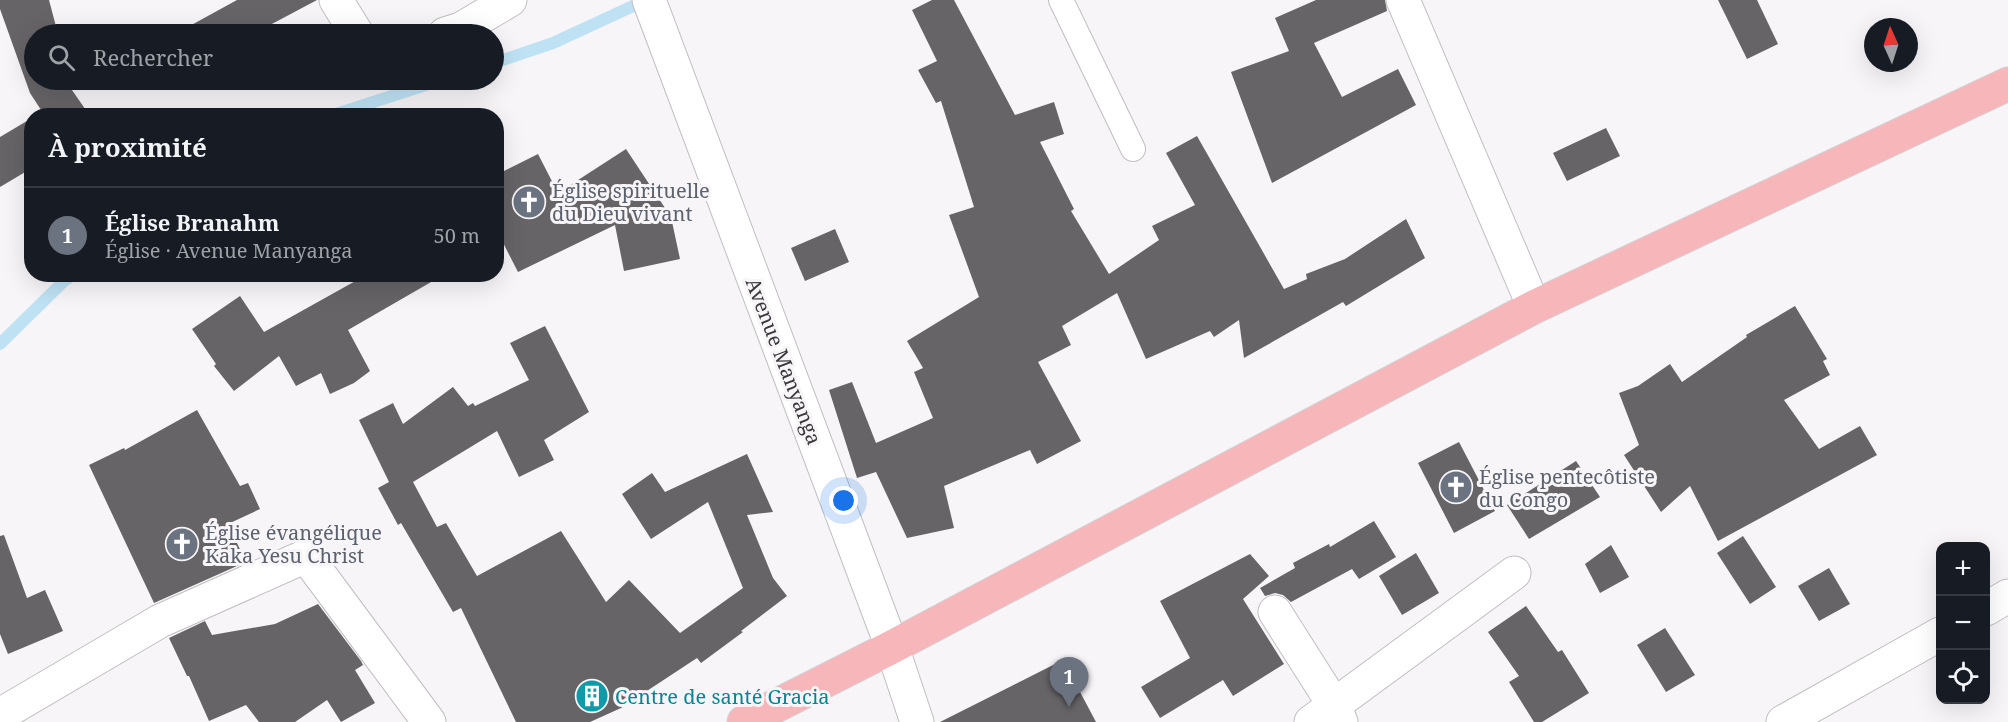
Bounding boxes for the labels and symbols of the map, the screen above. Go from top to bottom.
north arrow [1864,18,1918,72]
place label: Église spirituelle du Dieu vivant [552,177,710,227]
church icon: Église spirituelle du Dieu vivant [511,184,547,220]
street label: Avenue Manyanga [740,274,828,448]
place label: Église pentecôtiste du Congo [1479,463,1655,513]
church icon: Église pentecôtiste du Congo [1438,469,1474,505]
your location [829,486,858,515]
place label: Église évangélique Kaka Yesu Christ [205,519,382,569]
church icon: Église évangélique Kaka Yesu Christ [164,526,200,562]
pin: 1 [1050,658,1088,707]
building icon: Centre de santé Gracia [574,678,610,714]
place label: Centre de santé Gracia [615,683,830,710]

